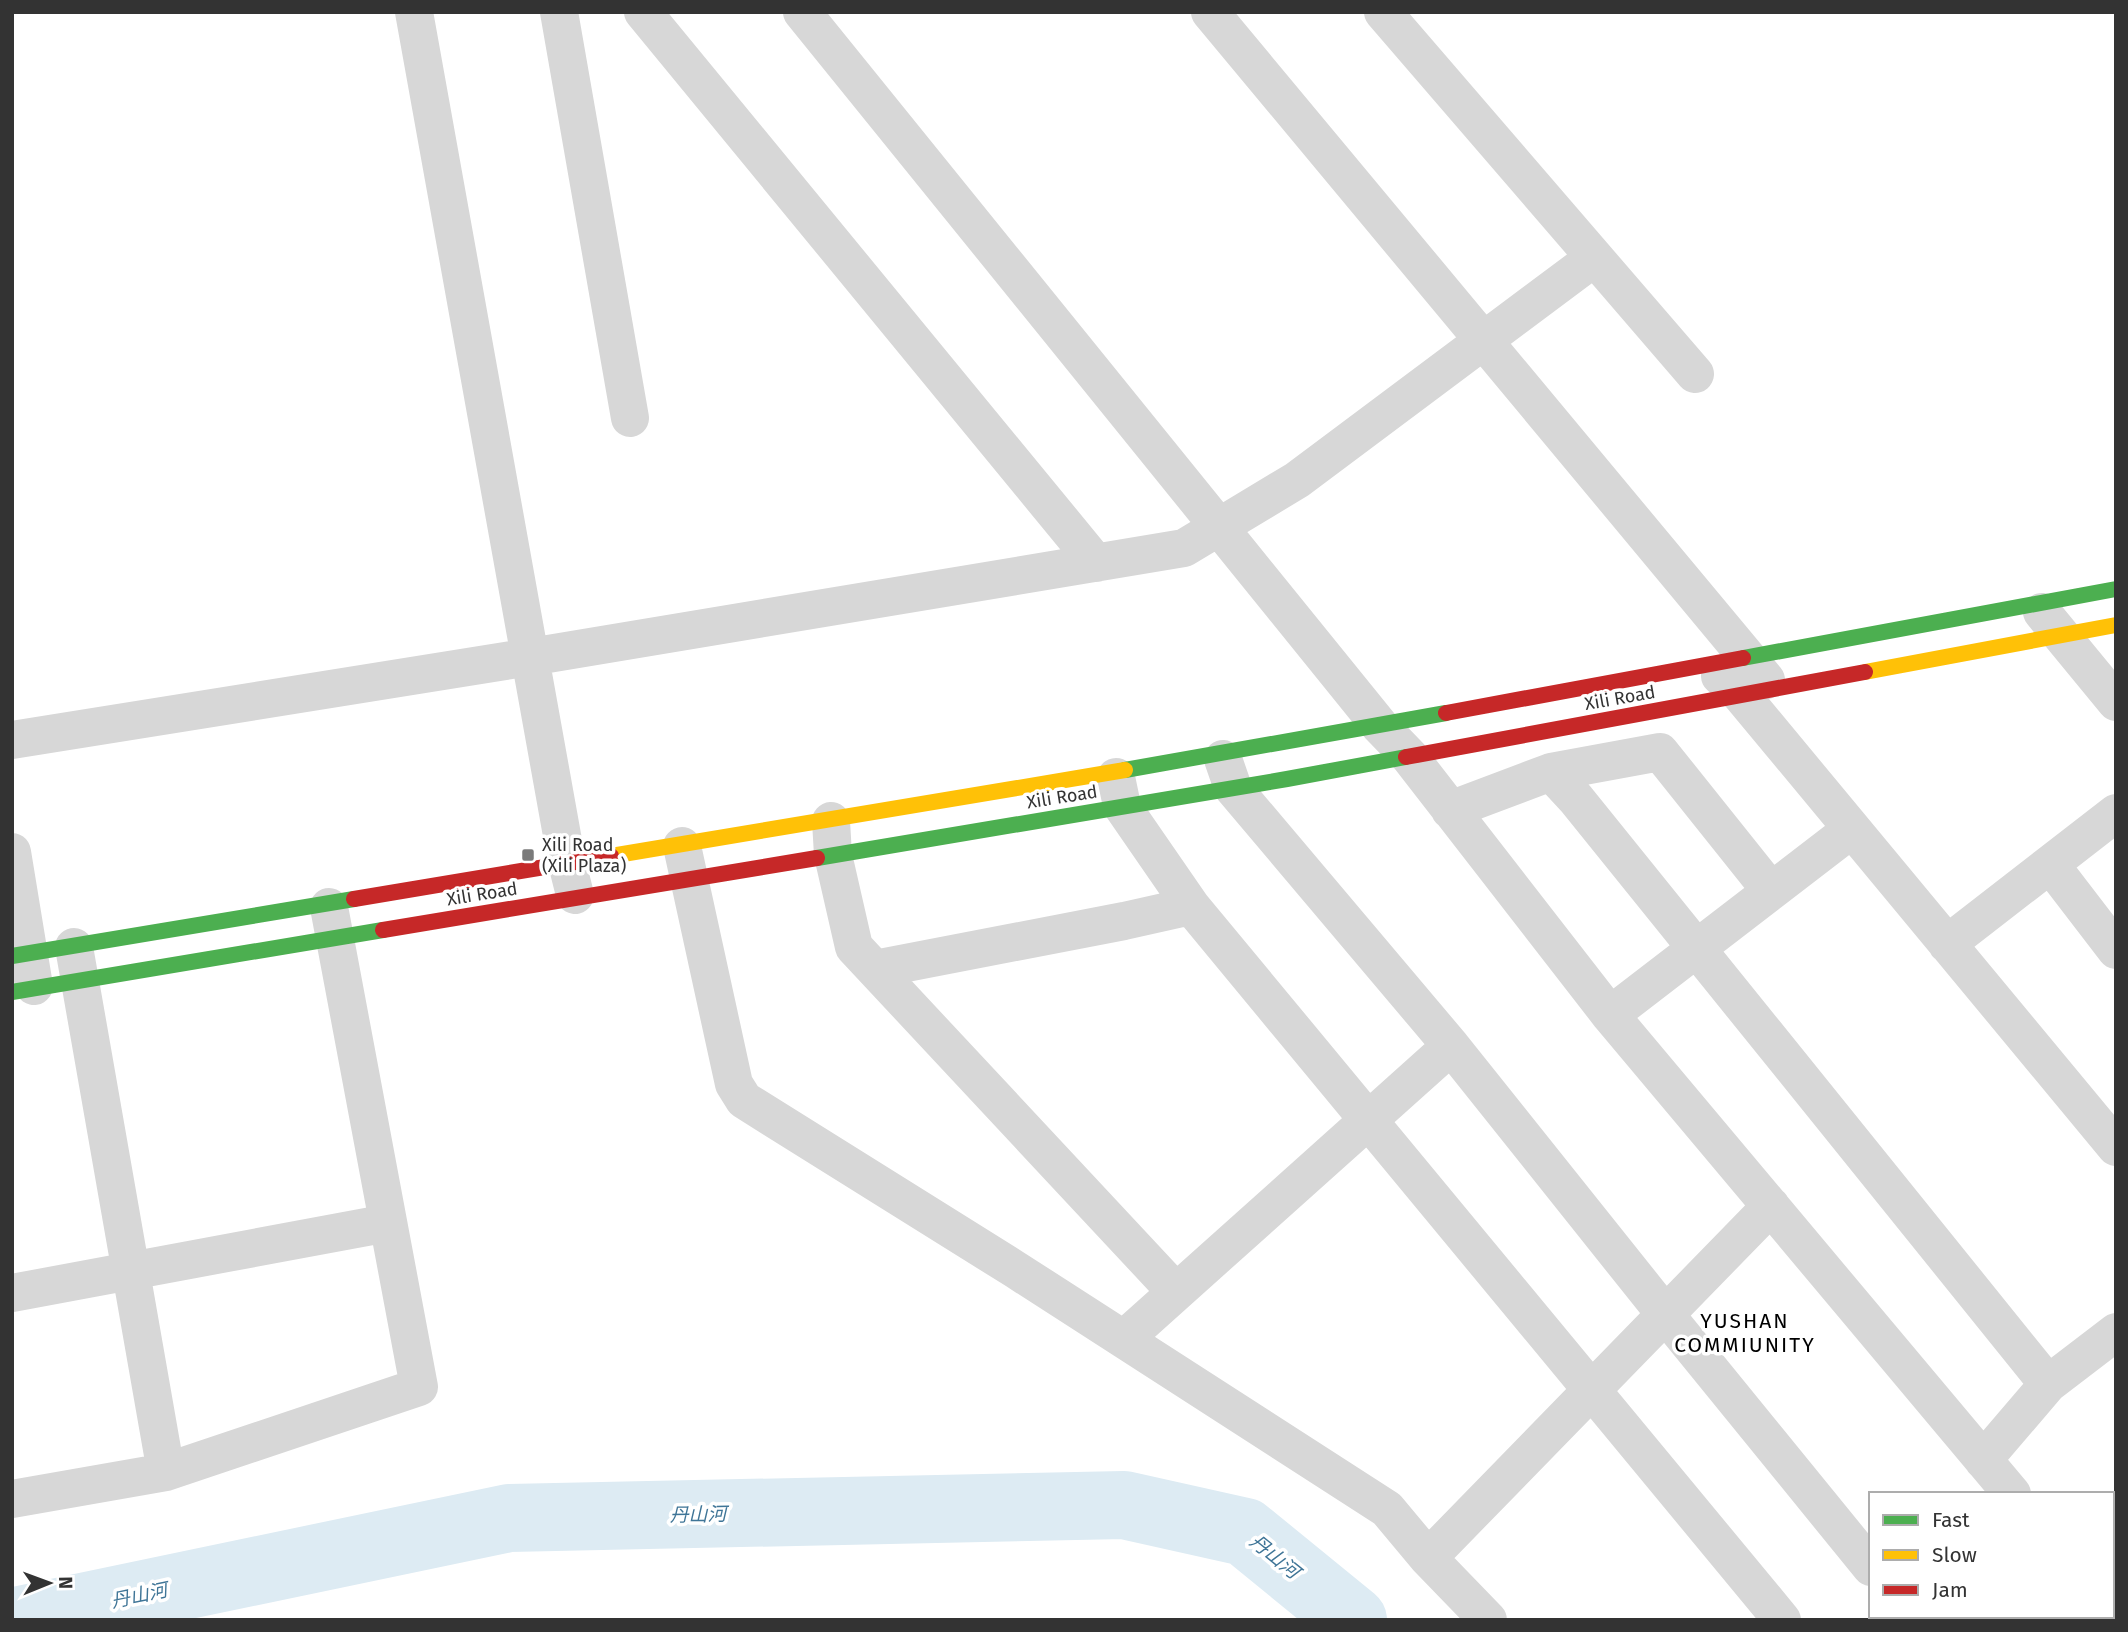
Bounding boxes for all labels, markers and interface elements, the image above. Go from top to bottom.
street label: Xili Road [1583,681,1657,715]
street label: Xili Road [1025,781,1099,813]
place label: Xili Road (Xili Plaza) [542,834,626,877]
marker: Xili Road (Xili Plaza) [520,847,536,863]
street label: Xili Road [445,878,519,910]
district label: YUSHAN COMMIUNITY [1674,1308,1816,1358]
legend [1869,1492,2114,1618]
water label: 丹山河 [669,1502,731,1526]
text: Fast [1932,1507,1970,1533]
water label: 丹山河 [1245,1530,1307,1586]
text: Slow [1932,1542,1977,1568]
north arrow [14,1548,84,1618]
text: N [54,1576,77,1589]
water label: 丹山河 [109,1577,173,1613]
text: Jam [1932,1577,1968,1603]

